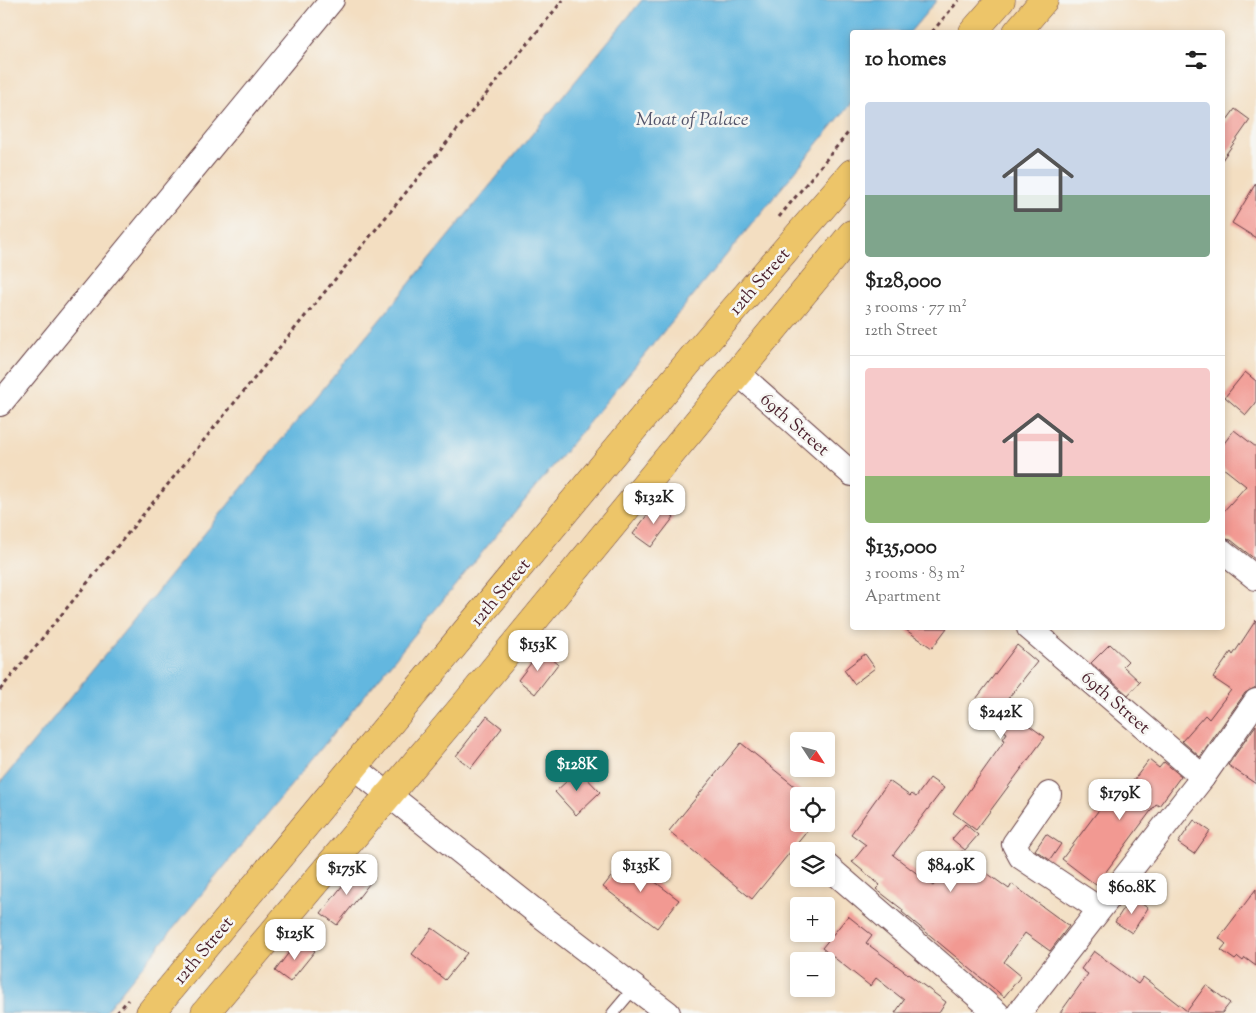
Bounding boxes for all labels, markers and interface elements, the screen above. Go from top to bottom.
text: 10 homes [865,45,946,75]
icon: filters [1182,46,1210,74]
water label: Moat of Palace [636,107,749,134]
icon: home [993,135,1083,225]
street label: 12th Street [724,243,797,322]
text: $128,000 [865,267,941,297]
text: 3 rooms · 77 m² [865,297,967,320]
text: 12th Street [865,320,937,343]
street label: 69th Street [753,388,834,463]
icon: home [993,400,1083,490]
pin: $132K [619,482,689,525]
text: $132K [634,487,674,510]
text: $135,000 [865,533,937,563]
street label: 12th Street [465,554,538,633]
text: 3 rooms · 83 m² [865,563,965,586]
text: Apartment [865,586,941,609]
pin: $153K [503,630,573,672]
text: $153K [519,634,557,657]
street label: 69th Street [1074,666,1155,741]
pin: $242K [966,698,1036,740]
text: $242K [979,702,1023,725]
north arrow [790,732,835,778]
map controls [790,732,835,997]
pin: $128K [542,750,612,792]
text: $128K [556,754,598,777]
pin: $179K [1085,778,1155,821]
text: $179K [1099,783,1141,806]
button: locate [790,787,835,832]
button: layers [790,842,835,887]
pin: $135K [606,850,676,893]
pin: $84.9K [910,850,992,893]
pin: $175K [312,854,382,896]
text: $135K [622,855,660,878]
text: $84.9K [927,855,975,878]
text: $175K [327,858,367,881]
pin: $60.8K [1091,872,1173,915]
text: $60.8K [1108,877,1156,900]
button: + [790,897,835,942]
street label: 12th Street [168,912,241,991]
pin: $125K [260,918,330,961]
text: $125K [276,923,314,946]
button: − [790,952,835,997]

